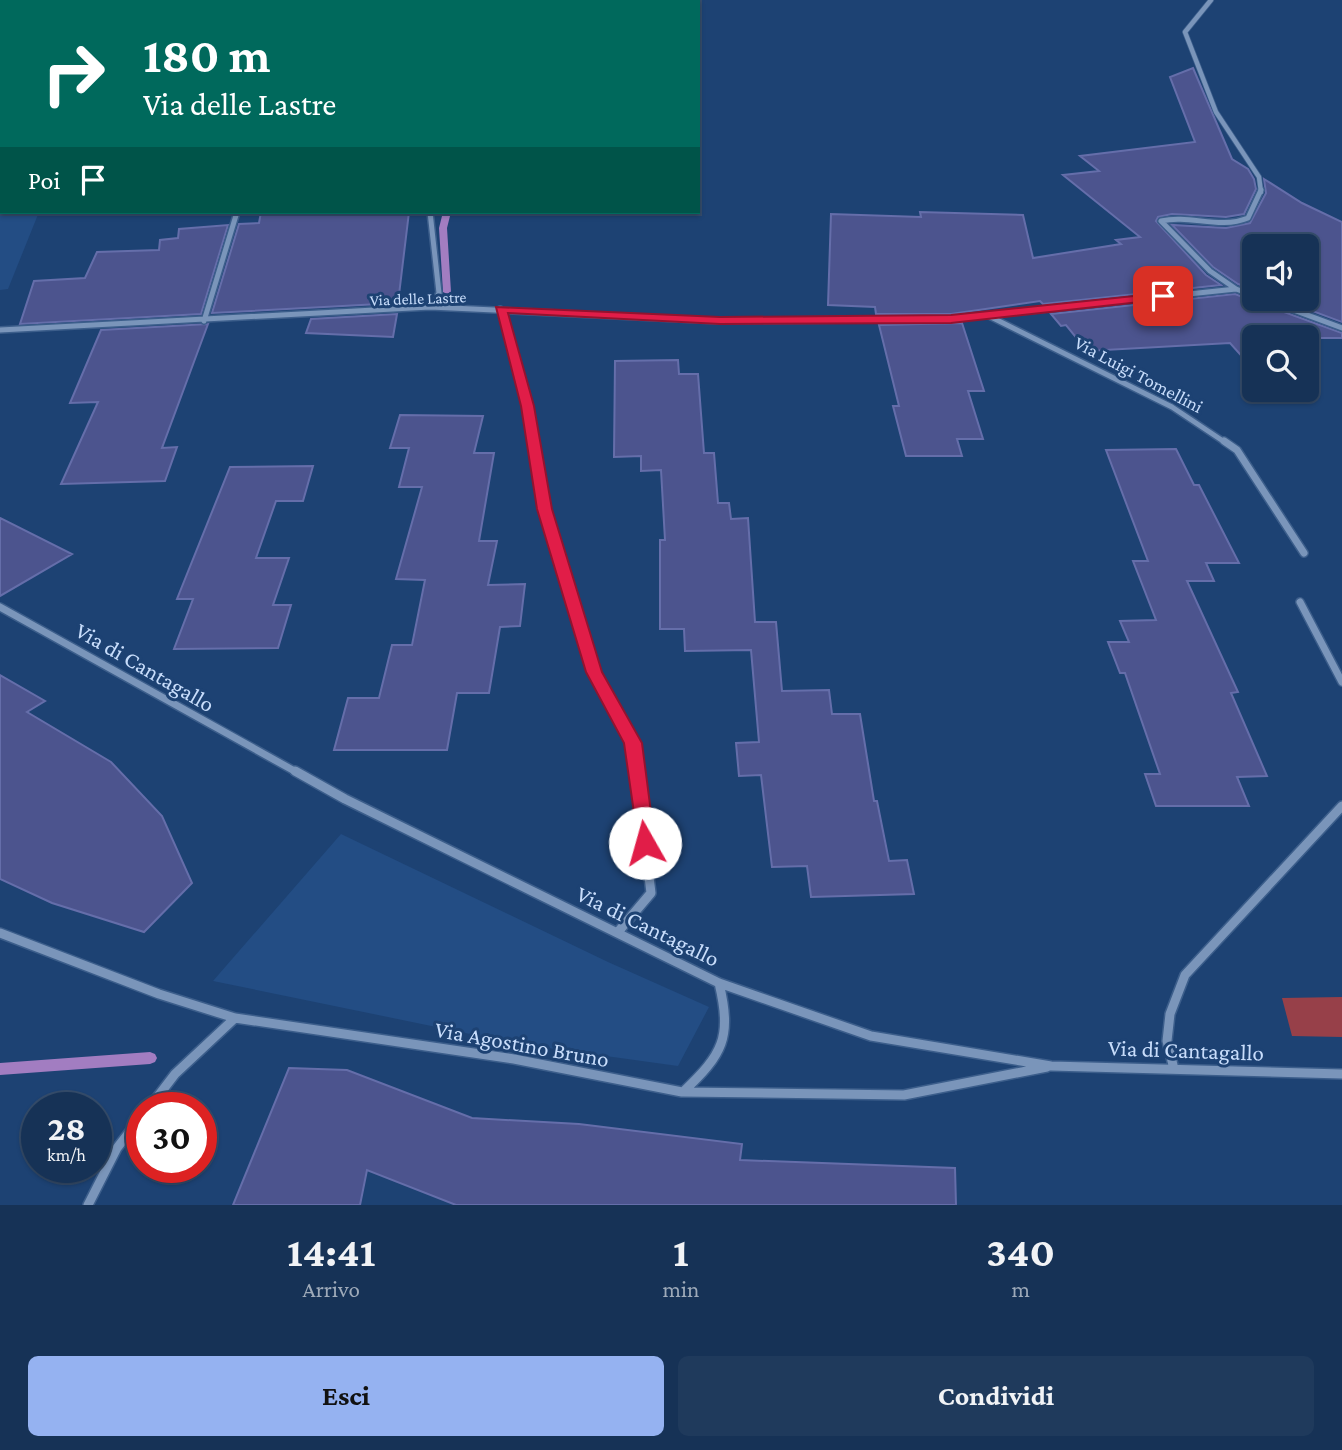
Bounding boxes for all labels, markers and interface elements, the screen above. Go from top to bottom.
icon: right [28,28,119,119]
text: 180 m [143,28,271,83]
text: Via delle Lastre [143,86,336,122]
icon: arrive [74,161,112,199]
text: Poi [28,166,60,195]
map controls [1242,234,1319,402]
button: sound [1242,234,1319,311]
pin [1133,266,1193,326]
icon: arrive [1144,277,1182,315]
street label: Via delle Lastre [369,288,467,309]
button: search [1242,325,1319,402]
street label: Via Luigi Tomellini [1071,332,1207,417]
street label: Via di Cantagallo [71,617,219,717]
position arrow [608,806,682,880]
street label: Via di Cantagallo [572,880,724,972]
street label: Via Agostino Bruno [433,1016,611,1072]
street label: Via di Cantagallo [1108,1034,1264,1066]
speed limit sign: 30 [126,1092,217,1183]
text: 28 [47,1109,86,1148]
text: km/h [47,1145,86,1165]
text: 14:41 [287,1228,375,1275]
text: 1 [673,1228,689,1275]
text: 340 [986,1228,1055,1275]
text: Arrivo [303,1276,360,1302]
text: min [662,1276,699,1302]
text: m [1011,1276,1030,1302]
button: Esci [28,1356,664,1436]
button: Condividi [678,1356,1314,1436]

